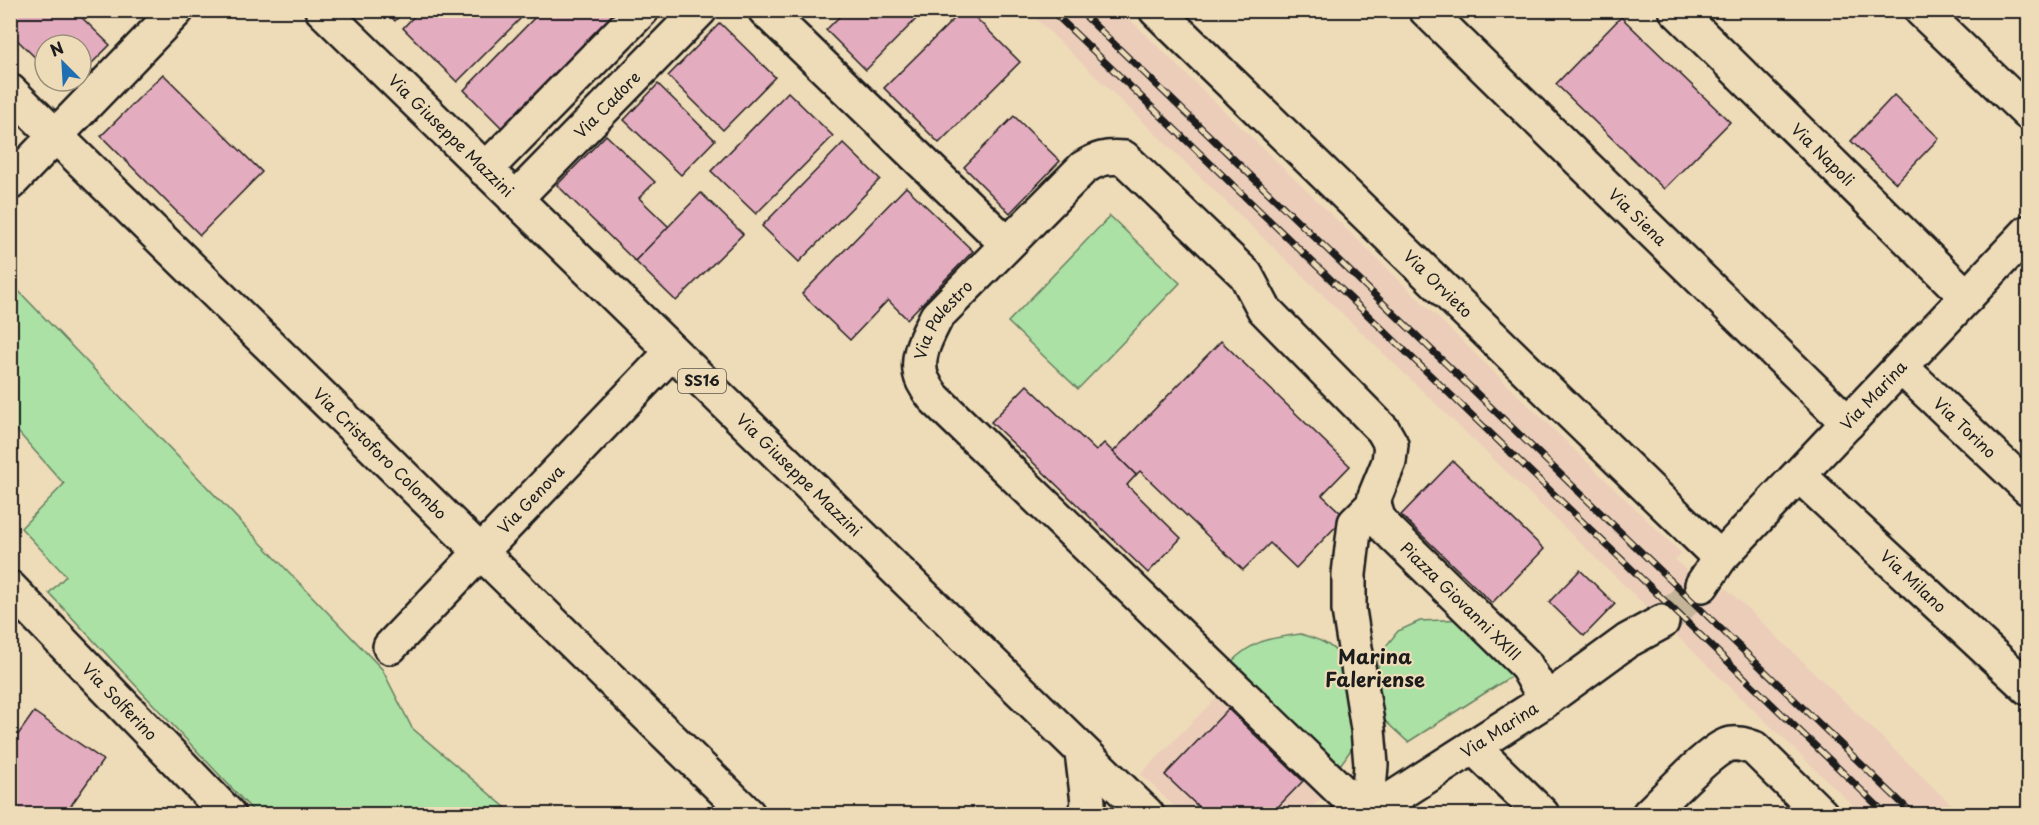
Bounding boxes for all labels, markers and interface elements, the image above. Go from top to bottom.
north arrow [33,33,93,93]
text: N [46,35,67,62]
street label: Via Cadore [568,65,645,143]
street label: Via Giuseppe Mazzini [383,68,520,202]
street label: Via Napoli [1786,117,1861,191]
street label: Via Siena [1604,182,1673,251]
street label: Via Orvieto [1398,244,1479,323]
street label: Via Palestro [907,274,977,362]
street label: Via Marina [1834,354,1912,435]
road number: SS16 [678,369,726,393]
street label: Via Cristoforo Colombo [308,382,453,524]
street label: Via Torino [1928,391,2002,463]
street label: Via Giuseppe Mazzini [731,407,868,541]
street label: Via Genova [491,459,569,539]
street label: Piazza Giovanni XXIII [1396,536,1527,665]
street label: Via Milano [1875,544,1952,618]
district label: Marina Faleriense [1325,641,1425,694]
street label: Via Solferino [77,657,164,745]
street label: Via Marina [1455,695,1543,763]

